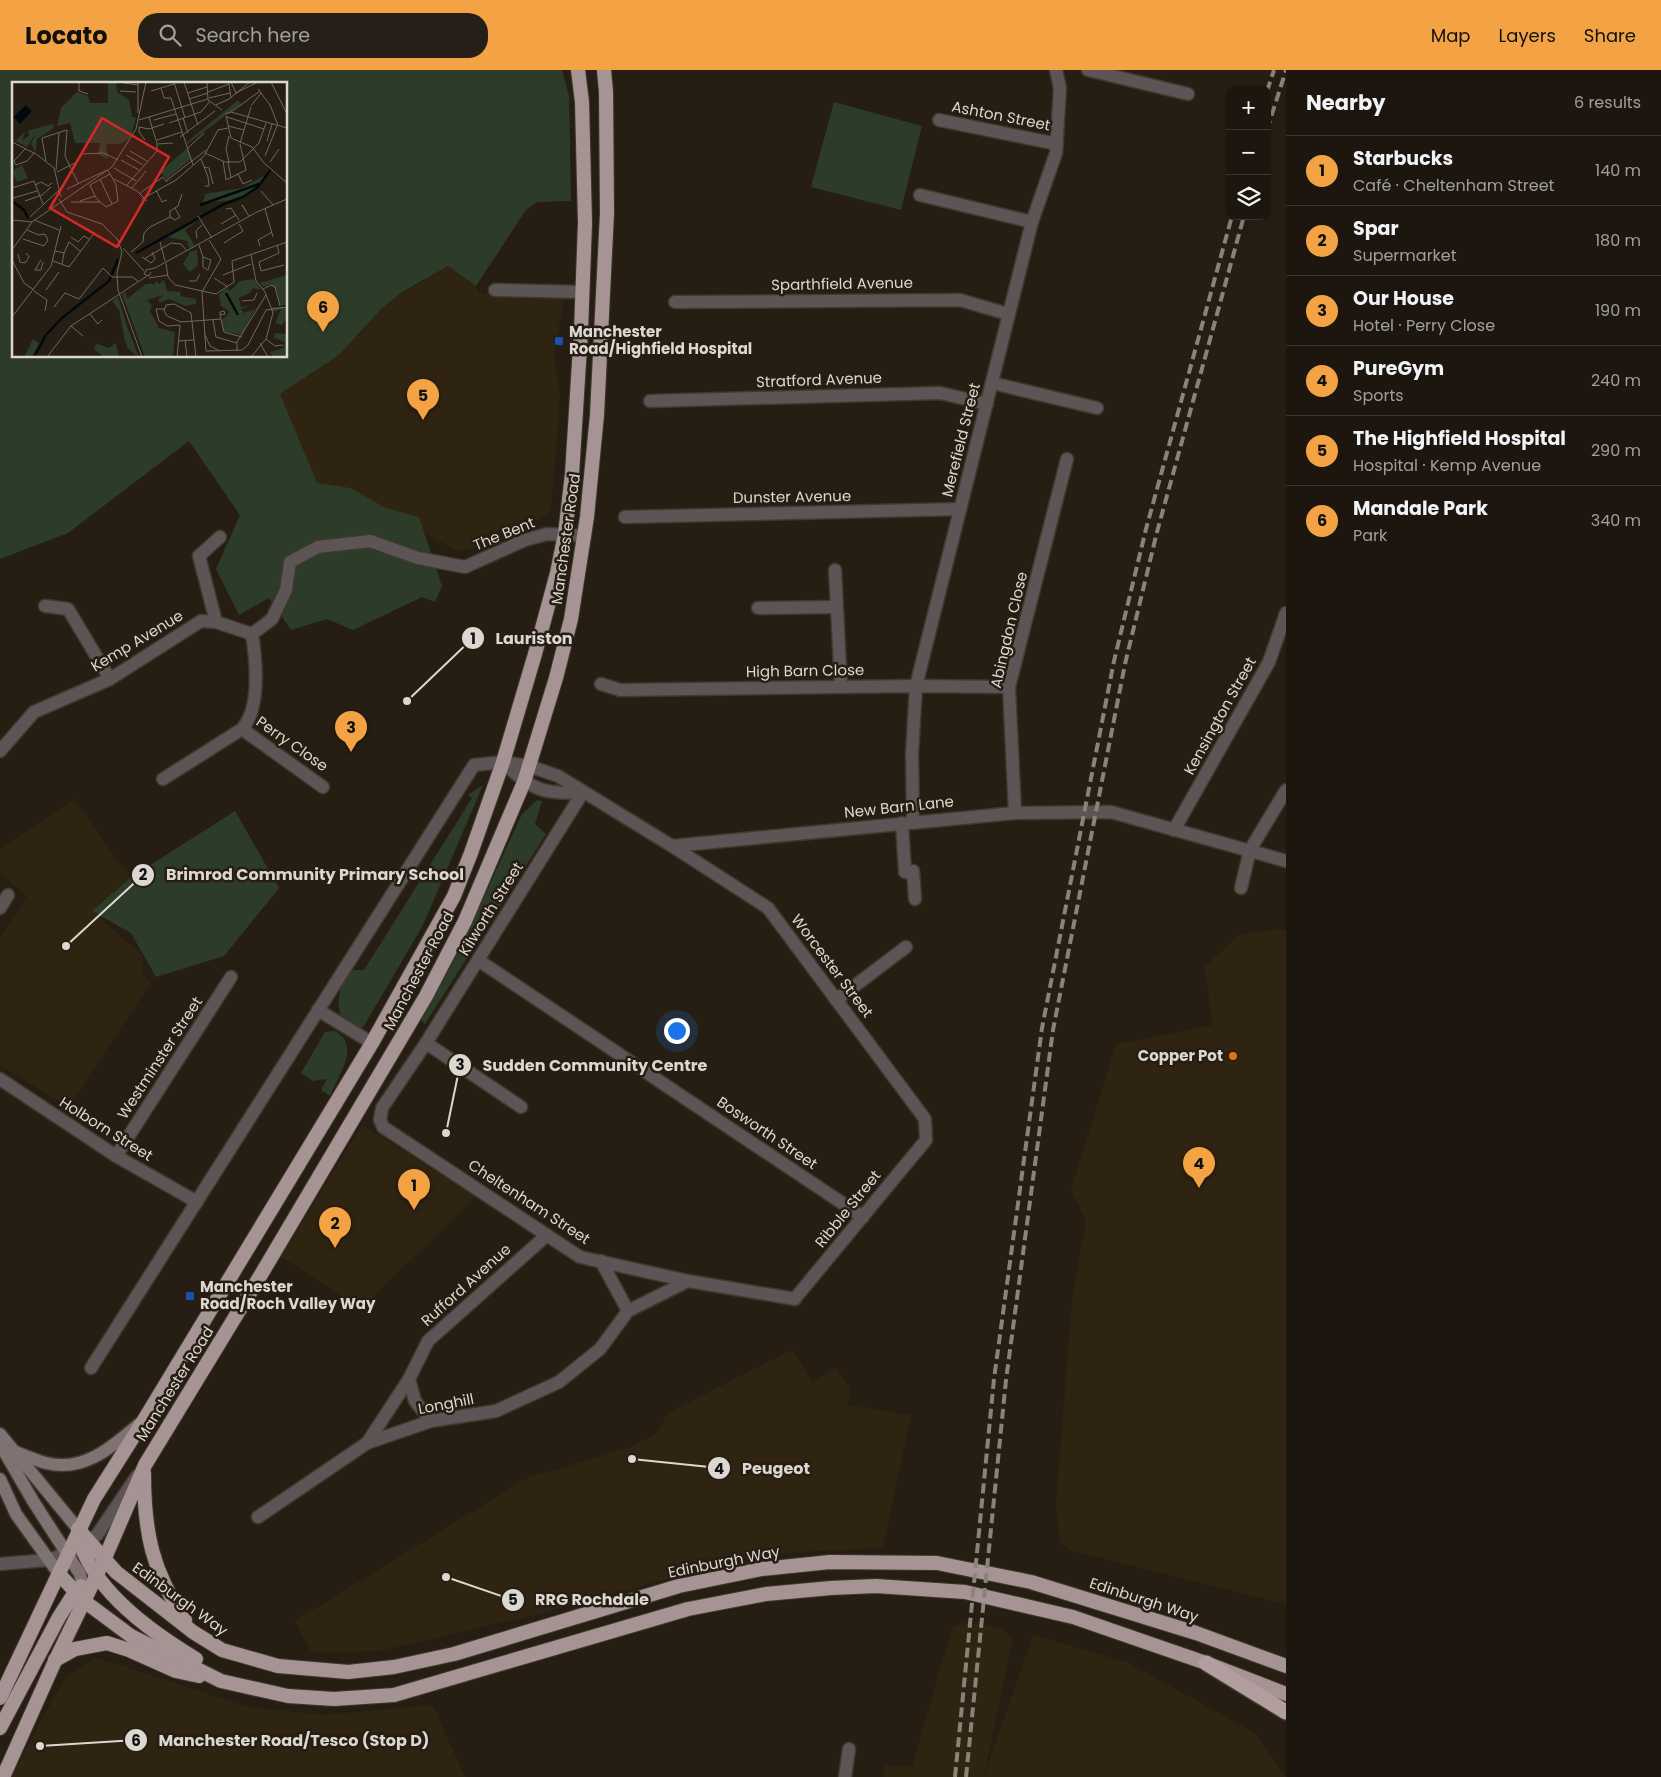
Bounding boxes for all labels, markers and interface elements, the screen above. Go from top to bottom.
search box [138,13,488,58]
text: Locato [25,19,108,52]
icon: search [156,21,184,49]
text: Search here [196,22,310,49]
text: Map [1431,23,1471,48]
text: Layers [1499,23,1556,48]
text: Share [1584,23,1636,48]
inset map [12,82,288,358]
map controls [1226,85,1271,220]
button: + [1226,85,1271,130]
text: Nearby [1306,88,1386,117]
text: 6 results [1574,91,1641,114]
street label: Ashton Street [950,96,1052,135]
button: − [1226,130,1271,175]
text: Starbucks [1353,145,1453,172]
text: 1 [1319,159,1325,182]
text: 140 m [1595,159,1641,182]
text: Café · Cheltenham Street [1353,174,1554,197]
button: layers [1226,175,1271,220]
text: Spar [1353,215,1399,242]
text: 2 [1317,229,1327,252]
text: 180 m [1595,229,1641,252]
text: Supermarket [1353,244,1457,267]
street label: Sparthfield Avenue [771,272,913,295]
text: Our House [1353,285,1454,312]
pin: 6 [307,291,339,332]
text: 3 [1317,299,1327,322]
text: 190 m [1595,299,1641,322]
text: Hotel · Perry Close [1353,314,1495,337]
place label: Manchester Road/Highfield Hospital [569,321,752,359]
marker: Manchester Road/Highfield Hospital [553,335,565,347]
text: PureGym [1353,355,1444,382]
street label: Stratford Avenue [756,367,882,392]
text: 4 [1317,369,1327,392]
text: 240 m [1591,369,1641,392]
pin: 5 [407,379,439,420]
street label: Merefield Street [936,381,985,499]
text: Sports [1353,384,1404,407]
text: The Highfield Hospital [1353,425,1566,452]
text: 5 [1317,439,1327,462]
text: 290 m [1591,439,1641,462]
text: Hospital · Kemp Avenue [1353,454,1541,477]
street label: Manchester Road [546,472,585,606]
street label: Dunster Avenue [733,485,851,508]
text: Mandale Park [1353,495,1488,522]
text: 6 [1317,509,1327,532]
text: 340 m [1591,509,1641,532]
street label: The Bent [470,512,538,555]
text: Park [1353,524,1387,547]
street label: Abingdon Close [985,570,1032,690]
street label: Kemp Avenue [87,605,187,676]
callout: Lauriston [461,623,583,654]
text: Lauriston [495,627,573,650]
text: 1 [470,628,476,649]
street label: Kensington Street [1178,653,1261,778]
street label: High Barn Close [746,659,864,682]
street label: Perry Close [252,711,333,776]
pin: 3 [335,711,367,752]
street label: New Barn Lane [843,790,955,823]
street label: Kilworth Street [453,858,528,960]
callout: Brimrod Community Primary School [131,859,474,890]
text: Brimrod Community Primary School [166,863,464,886]
text: 2 [139,864,148,885]
street label: Manchester Road [378,908,459,1034]
street label: Worcester Street [787,910,878,1022]
street label: Westminster Street [112,992,207,1123]
your location [664,1018,690,1044]
place label: Copper Pot [1138,1045,1223,1066]
callout: Sudden Community Centre [447,1050,717,1081]
marker: Copper Pot [1227,1050,1239,1062]
text: 3 [455,1054,465,1075]
text: Sudden Community Centre [483,1054,708,1077]
street label: Holborn Street [56,1091,157,1166]
street label: Bosworth Street [713,1091,822,1174]
pin: 4 [1183,1147,1215,1188]
street label: Cheltenham Street [464,1154,594,1249]
street label: Ribble Street [810,1166,885,1252]
pin: 1 [398,1169,430,1210]
pin: 2 [319,1207,351,1248]
street label: Rufford Avenue [416,1239,515,1331]
place label: Manchester Road/Roch Valley Way [200,1276,376,1314]
marker: Manchester Road/Roch Valley Way [184,1290,196,1302]
street label: Manchester Road [131,1322,218,1445]
street label: Longhill [416,1388,476,1419]
callout: Peugeot [707,1453,820,1484]
text: Peugeot [742,1457,810,1480]
text: 4 [714,1458,724,1479]
street label: Edinburgh Way [666,1540,782,1583]
street label: Edinburgh Way [128,1557,233,1641]
street label: Edinburgh Way [1087,1572,1202,1627]
callout: RRG Rochdale [500,1584,659,1615]
text: RRG Rochdale [535,1588,649,1611]
text: 5 [508,1589,518,1610]
callout: Manchester Road/Tesco (Stop D) [124,1725,440,1756]
text: Manchester Road/Tesco (Stop D) [159,1729,429,1752]
text: 6 [131,1730,141,1751]

